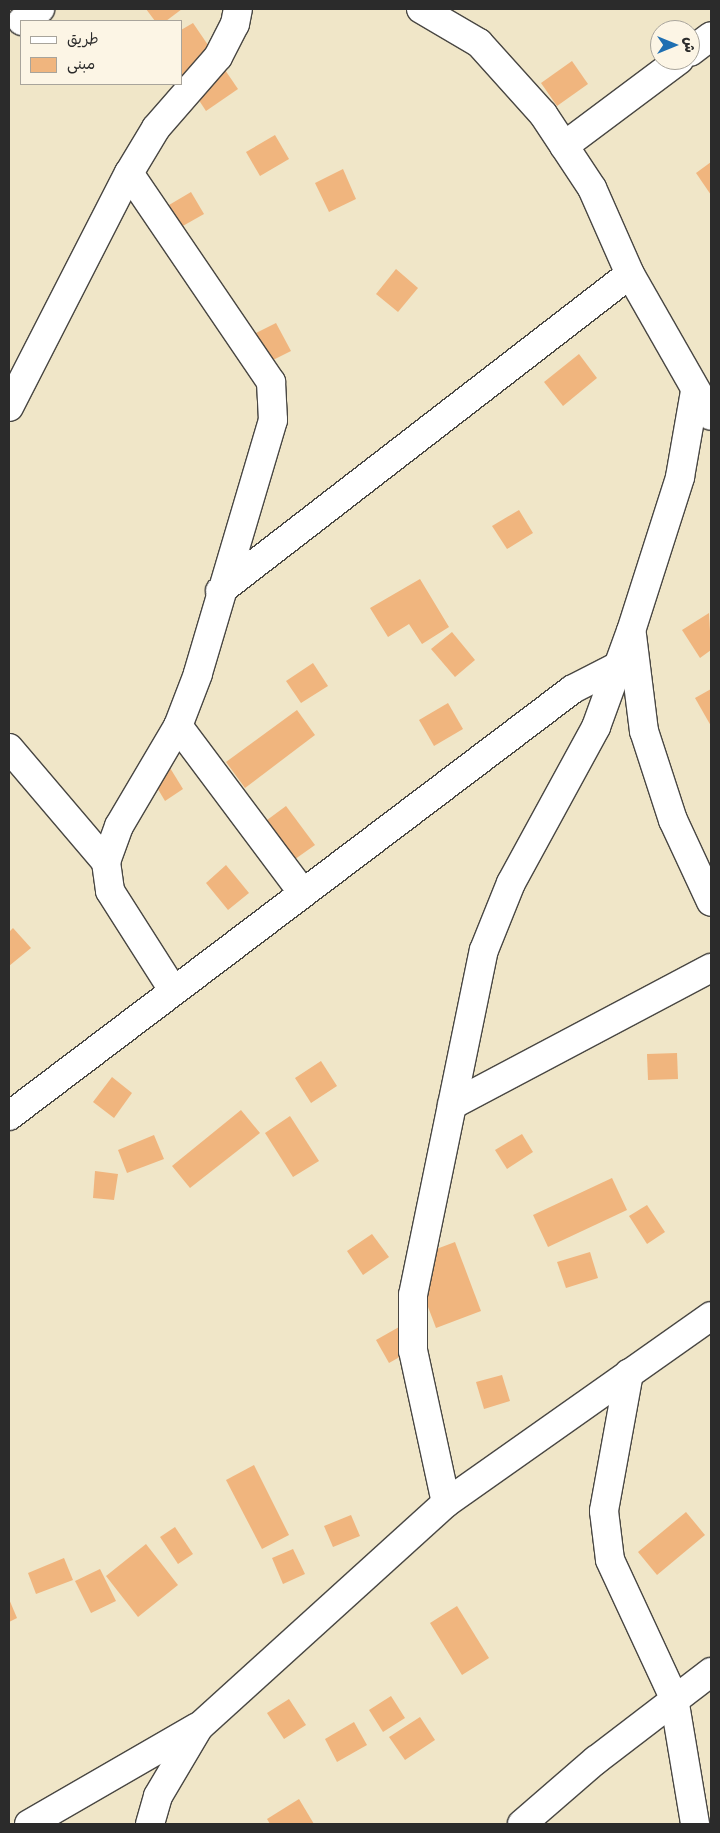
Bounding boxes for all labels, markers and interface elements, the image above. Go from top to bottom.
legend [20,20,182,85]
north arrow [650,20,700,70]
text: طريق [67,30,99,48]
text: ش [681,37,698,53]
text: مبنى [67,55,95,73]

